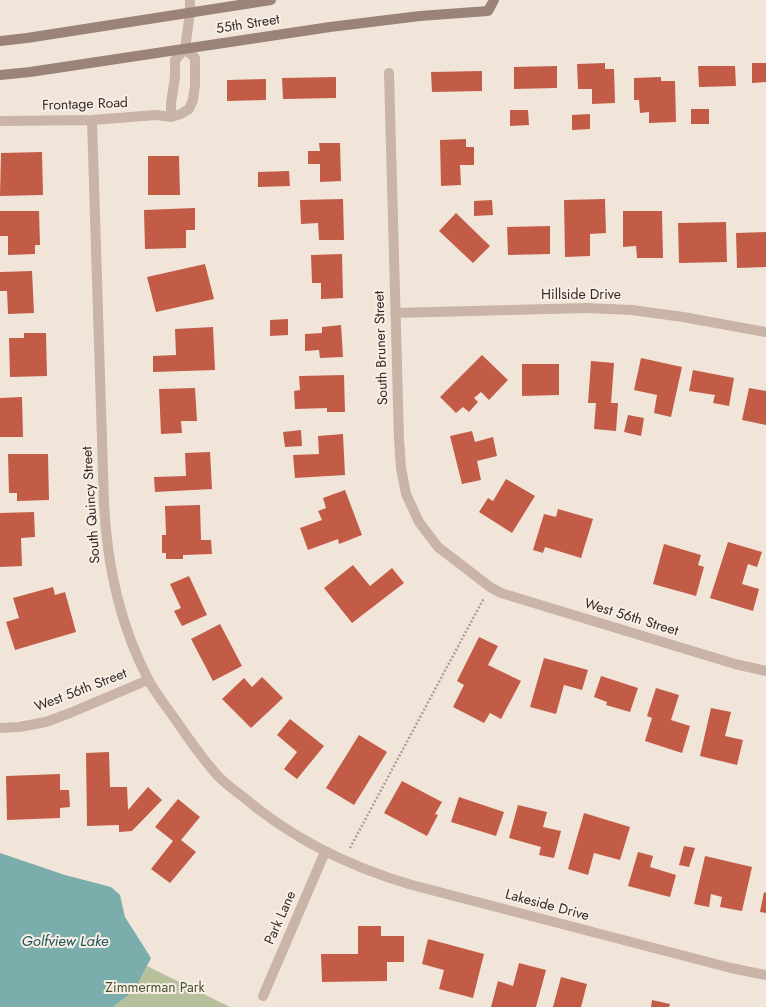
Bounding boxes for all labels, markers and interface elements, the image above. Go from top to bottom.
street label: 55th Street [215,12,281,38]
street label: Frontage Road [42,95,128,115]
street label: Hillside Drive [541,288,621,304]
street label: South Bruner Street [372,290,392,406]
street label: South Quincy Street [80,446,104,564]
street label: West 56th Street [582,596,680,640]
street label: West 56th Street [33,666,129,716]
street label: Lakeside Drive [503,887,591,925]
street label: Park Lane [262,889,300,947]
water label: Golfview Lake [21,933,109,951]
park label: Zimmerman Park [105,981,205,997]

